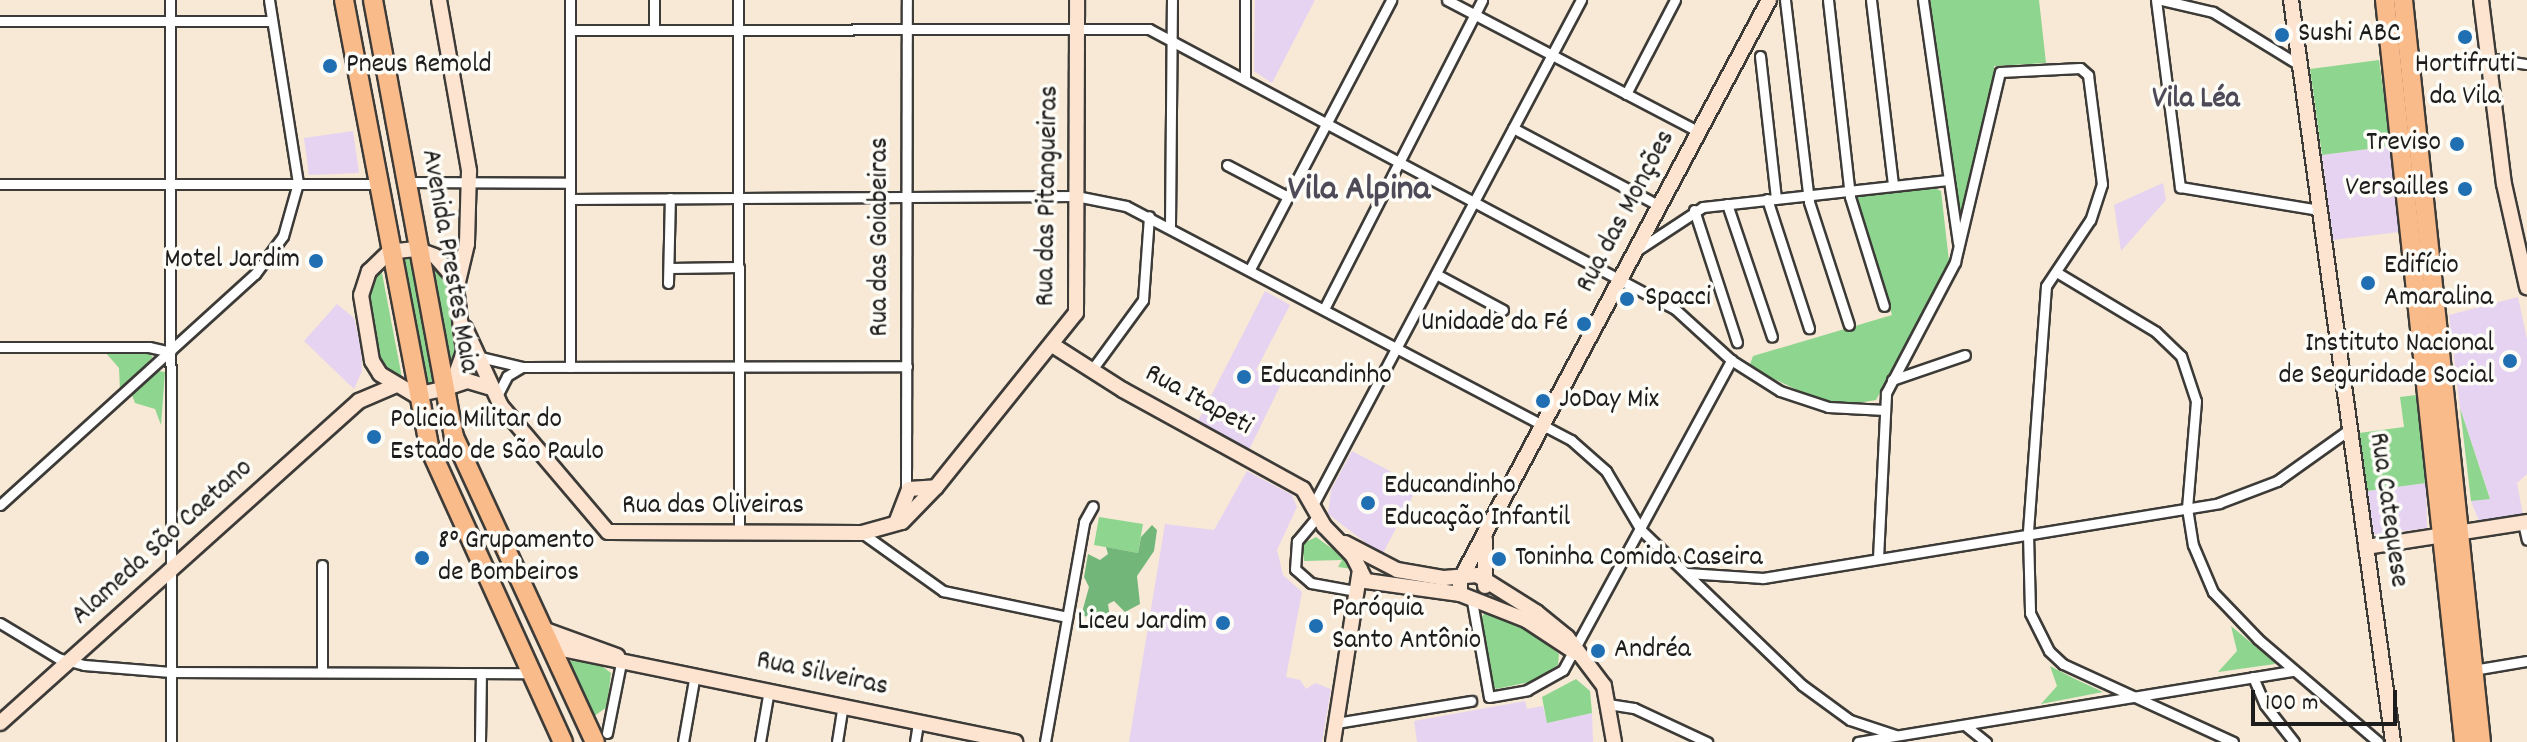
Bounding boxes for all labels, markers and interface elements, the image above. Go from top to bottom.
place label: Sushi ABC [2298,18,2401,52]
marker: Sushi ABC [2273,26,2291,44]
marker: Hortifruti da Vila [2456,28,2474,46]
place label: Pneus Remold [346,49,492,83]
place label: Hortifruti da Vila [2415,49,2515,115]
marker: Pneus Remold [321,57,339,75]
district label: Vila Léa [2152,83,2240,119]
street label: Rua das Pitangueiras [1030,85,1068,307]
street label: Rua das Monções [1570,125,1684,299]
place label: Treviso [2366,127,2441,161]
marker: Treviso [2448,135,2466,153]
street label: Rua das Goiabeiras [864,137,898,337]
street label: Avenida Prestes Maia [412,147,484,375]
district label: Vila Alpina [1288,170,1430,214]
place label: Versailles [2345,172,2449,206]
marker: Versailles [2456,180,2474,198]
place label: Motel Jardim [164,244,300,278]
place label: Edifício Amaralina [2384,250,2493,316]
marker: Motel Jardim [307,252,325,270]
marker: Edifício Amaralina [2359,274,2377,292]
place label: Spacci [1645,282,1711,316]
marker: Spacci [1616,288,1638,310]
place label: Unidade da Fé [1421,307,1568,341]
marker: Unidade da Fé [1575,315,1593,333]
place label: Instituto Nacional de Seguridade Social [2279,328,2494,394]
marker: Instituto Nacional de Seguridade Social [2501,352,2519,370]
street label: Rua Itapeti [1138,358,1258,444]
place label: Educandinho [1260,360,1392,394]
marker: Educandinho [1235,368,1253,386]
place label: JoDay Mix [1559,384,1659,418]
marker: JoDay Mix [1534,392,1552,410]
place label: Policia Militar do Estado de São Paulo [390,404,604,470]
marker: Policia Militar do Estado de São Paulo [365,428,383,446]
street label: Rua Catequese [2360,431,2414,589]
street label: Alameda São Caetano [65,453,261,633]
place label: Educandinho Educação Infantil [1384,470,1570,536]
street label: Rua das Oliveiras [622,490,804,524]
marker: Educandinho Educação Infantil [1359,494,1377,512]
place label: 8° Grupamento de Bombeiros [438,525,595,591]
place label: Toninha Comida Caseira [1515,542,1763,576]
marker: 8° Grupamento de Bombeiros [413,549,431,567]
marker: Toninha Comida Caseira [1490,550,1508,568]
place label: Paróquia Santo Antônio [1332,593,1481,659]
place label: Liceu Jardim [1077,606,1207,640]
marker: Liceu Jardim [1214,614,1232,632]
marker: Paróquia Santo Antônio [1307,617,1325,635]
place label: Andréa [1614,634,1691,668]
marker: Andréa [1589,642,1607,660]
street label: Rua Silveiras [753,645,891,705]
scale bar [2255,674,2401,724]
text: 100 m [2265,687,2318,721]

